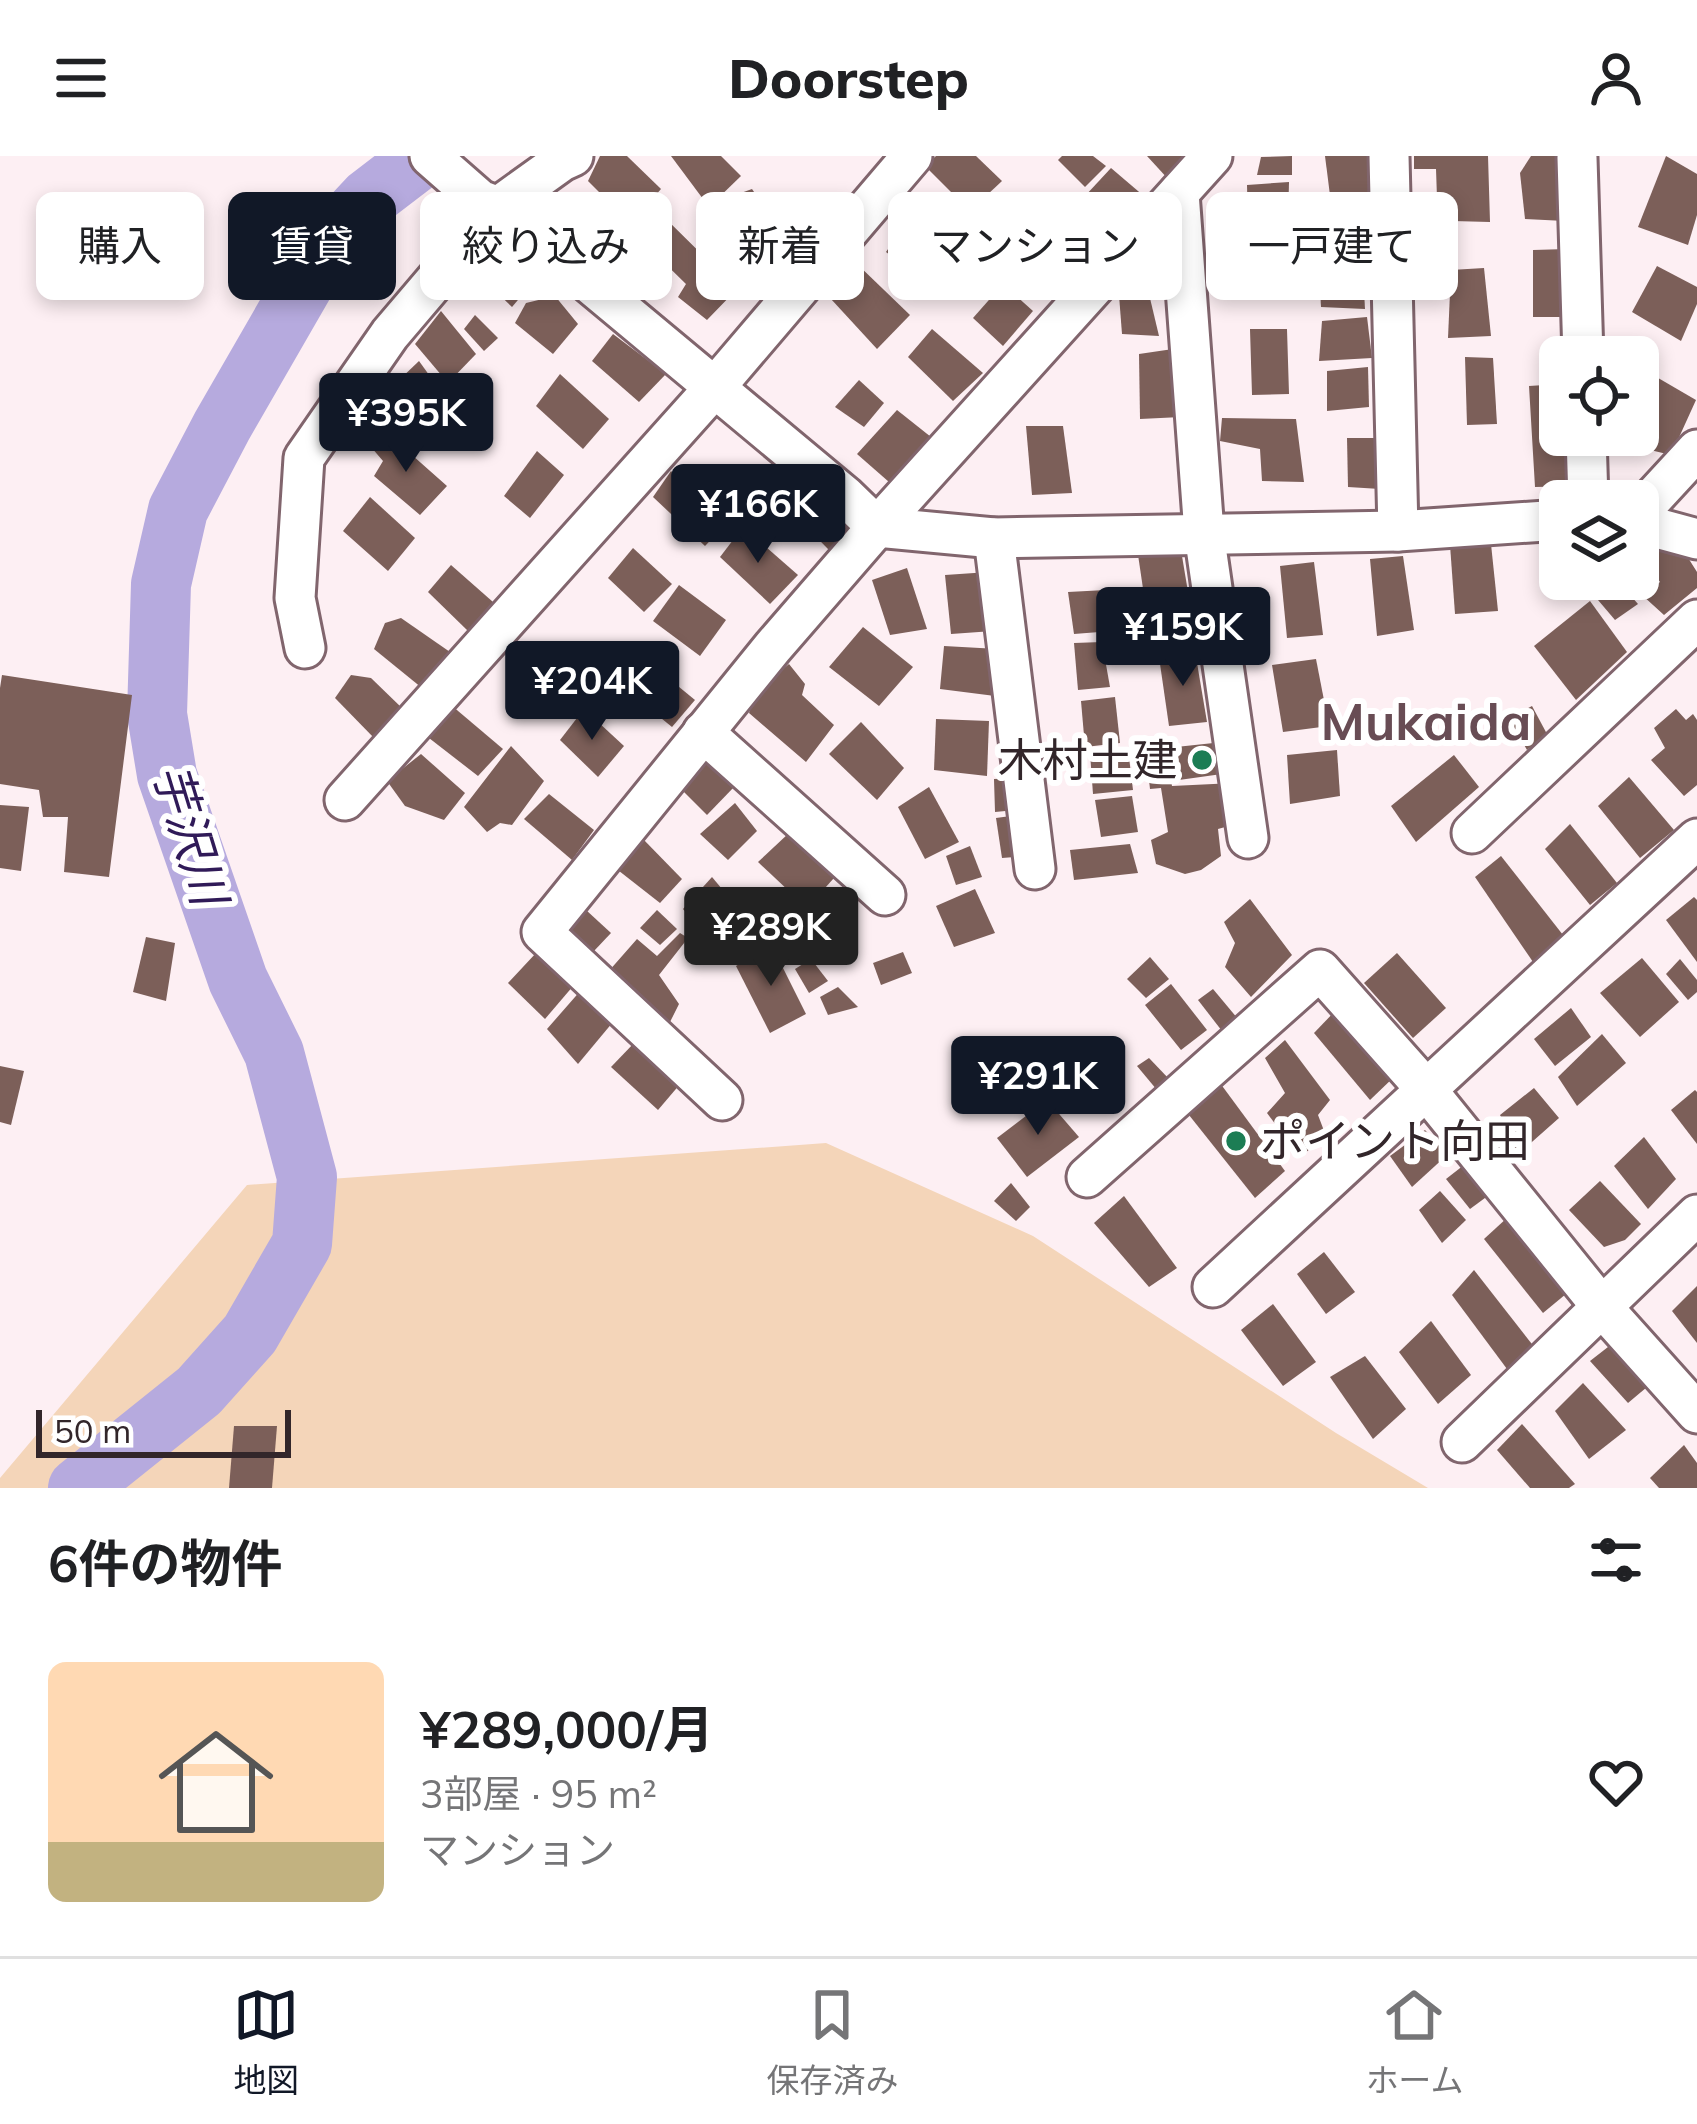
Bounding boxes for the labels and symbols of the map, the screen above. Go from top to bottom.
pin: ¥395K [322,373,490,475]
pin: ¥166K [674,464,842,566]
pin: ¥159K [1099,587,1267,689]
pin: ¥204K [508,641,676,743]
district label: Mukaida [1321,689,1531,753]
place label: 木村土建 [998,731,1178,787]
marker: 木村土建 [1189,747,1215,773]
water label: 芋沢川 [141,756,242,916]
pin: ¥289K [687,887,855,989]
pin: ¥291K [954,1036,1122,1138]
place label: ポイント向田 [1260,1112,1530,1168]
marker: ポイント向田 [1223,1128,1249,1154]
scale bar [36,1404,291,1457]

